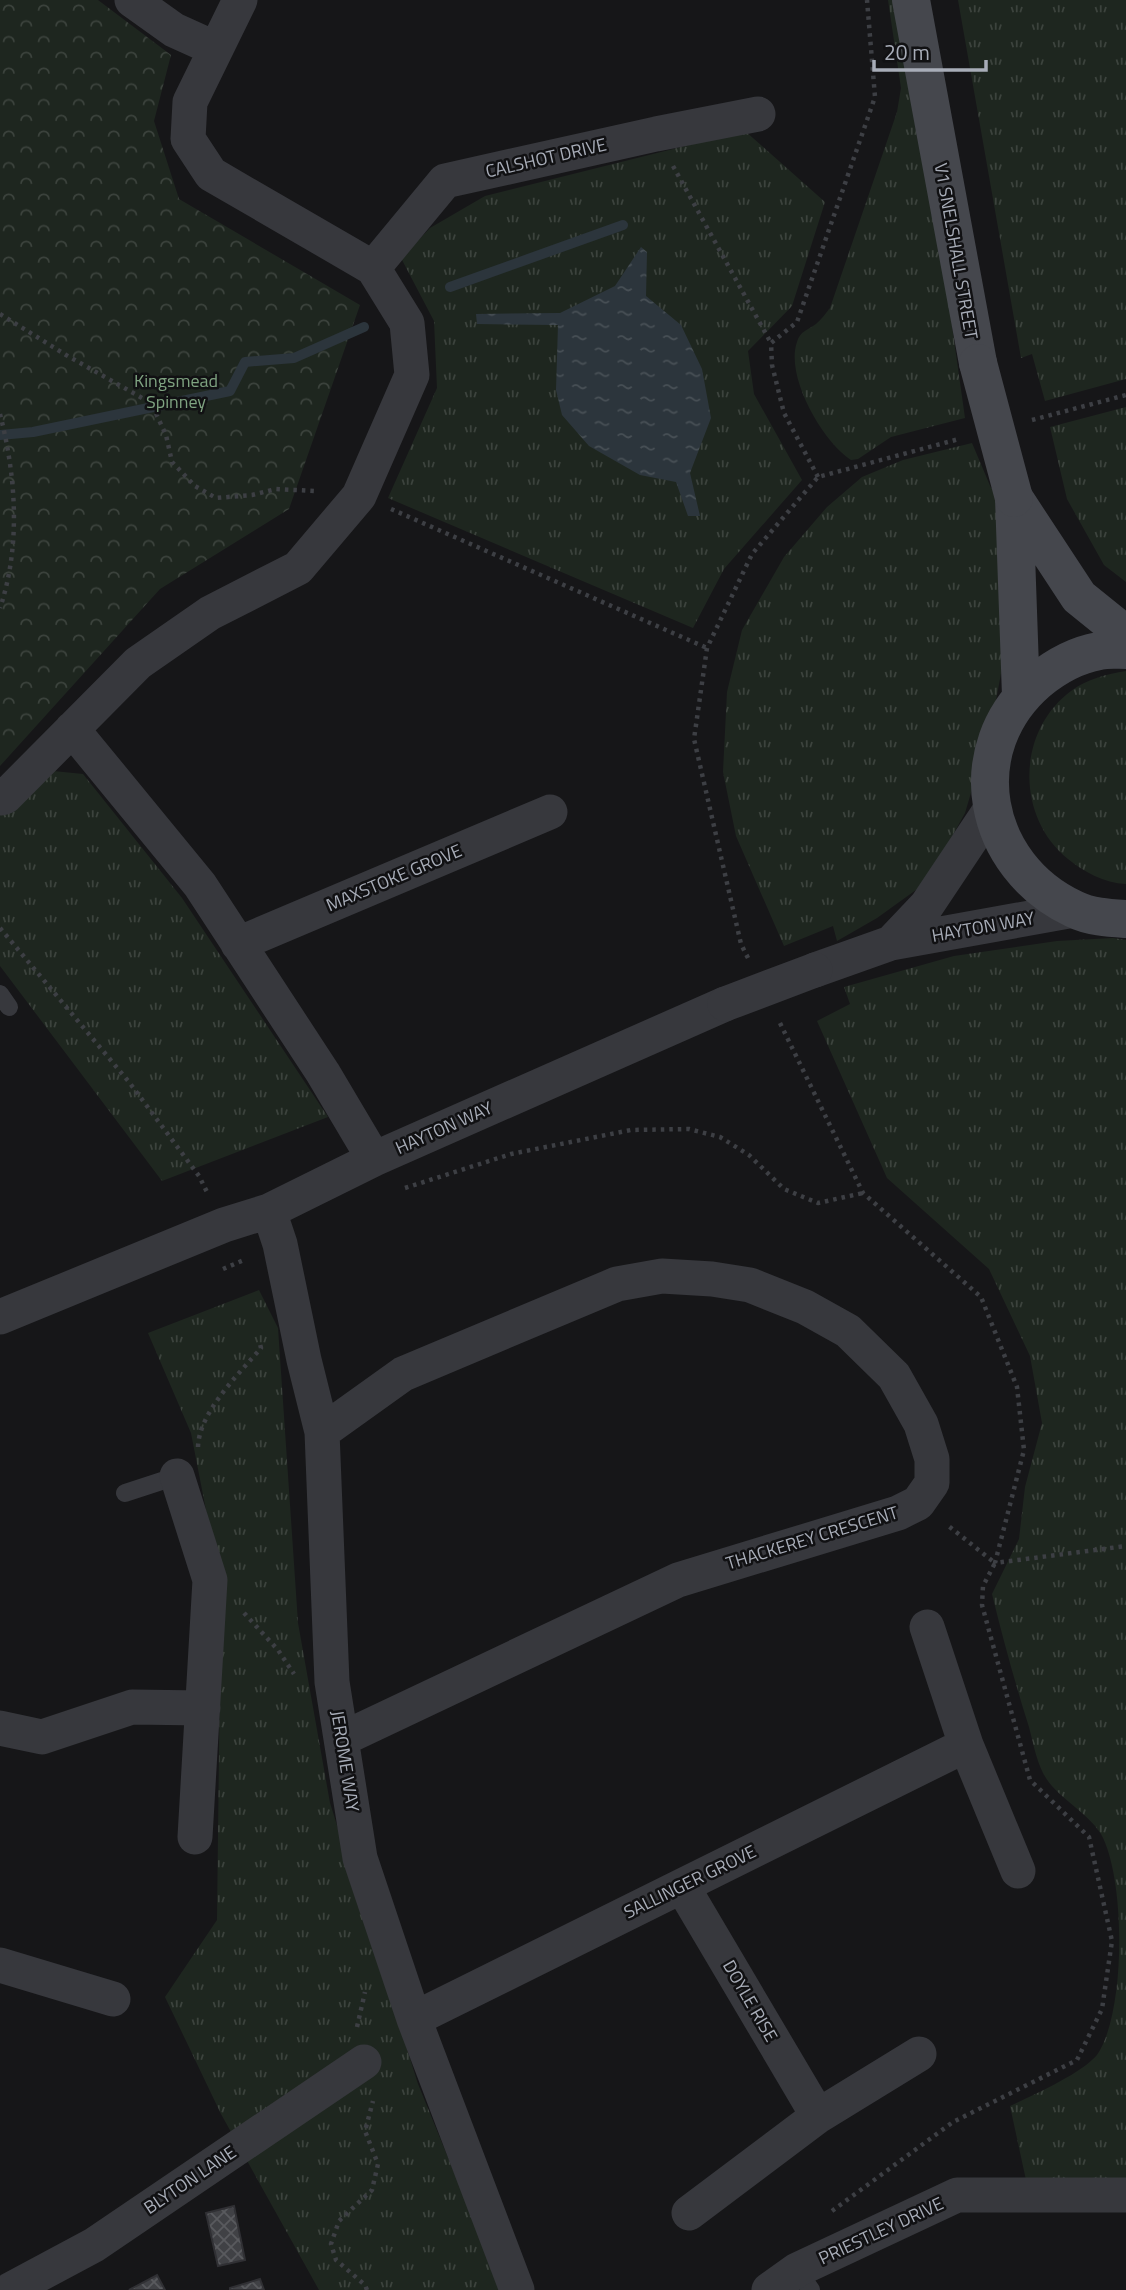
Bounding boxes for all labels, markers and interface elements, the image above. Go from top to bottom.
scale bar [874,28,986,72]
text: 20 m [884,36,930,68]
street label: CALSHOT DRIVE [483,130,609,185]
street label: V1 SNELSHALL STREET [928,161,985,342]
park label: Kingsmead Spinney [134,367,218,415]
street label: MAXSTOKE GROVE [322,837,466,918]
street label: HAYTON WAY [929,904,1037,949]
street label: HAYTON WAY [391,1094,497,1161]
street label: THACKEREY CRESCENT [722,1498,902,1577]
street label: JEROME WAY [324,1708,367,1814]
street label: SALLINGER GROVE [619,1838,761,1925]
street label: DOYLE RISE [716,1955,785,2047]
street label: BLYTON LANE [138,2139,241,2221]
street label: PRIESTLEY DRIVE [814,2190,948,2271]

